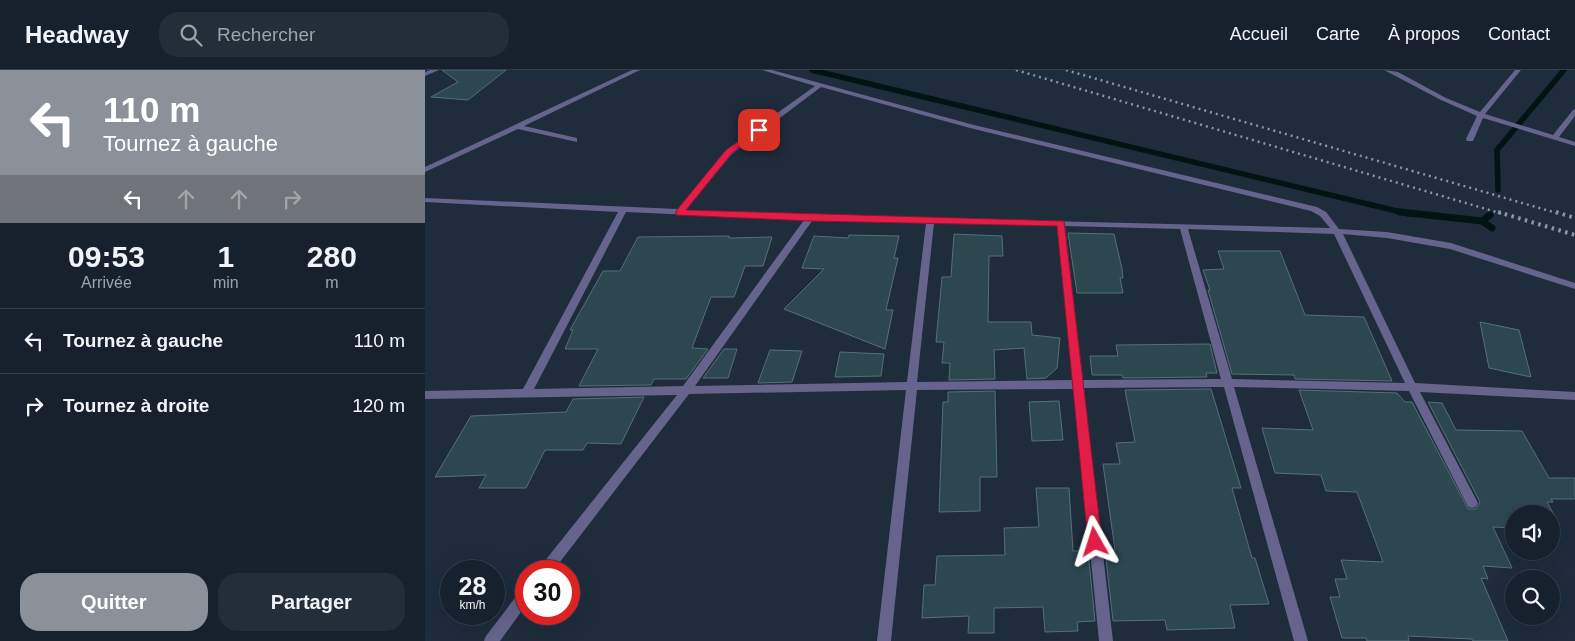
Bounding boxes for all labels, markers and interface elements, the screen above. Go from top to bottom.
search box [159,12,509,57]
text: Headway [25,21,129,48]
icon: search [177,21,205,49]
text: Rechercher [217,24,315,45]
text: Accueil [1230,24,1288,44]
text: Carte [1316,24,1360,44]
text: À propos [1388,24,1460,44]
text: Contact [1488,24,1550,44]
icon: left [20,90,85,155]
text: 110 m [103,90,200,129]
pin [738,109,780,151]
icon: arrive [745,116,773,144]
text: Tournez à gauche [103,131,278,156]
icon: left [119,185,147,213]
icon: ahead [172,185,200,213]
icon: ahead [225,185,253,213]
icon: right [278,185,306,213]
text: 09:53 [68,240,145,273]
text: 1 [217,240,234,273]
text: 280 [307,240,357,273]
text: Arrivée [81,274,132,291]
text: min [213,274,239,291]
text: m [325,274,338,291]
icon: left [20,327,48,355]
text: Tournez à gauche [63,330,223,351]
text: 110 m [354,330,405,351]
icon: right [20,392,48,420]
text: Tournez à droite [63,395,209,416]
text: 120 m [352,395,405,416]
map controls [1505,505,1560,625]
button: sound [1505,505,1560,560]
position arrow [1068,515,1120,567]
speed limit sign: 30 [515,560,580,625]
button: search [1505,570,1560,625]
text: 28 [459,572,486,600]
button: Quitter [20,573,208,631]
button: Partager [218,573,405,631]
text: km/h [459,598,486,612]

